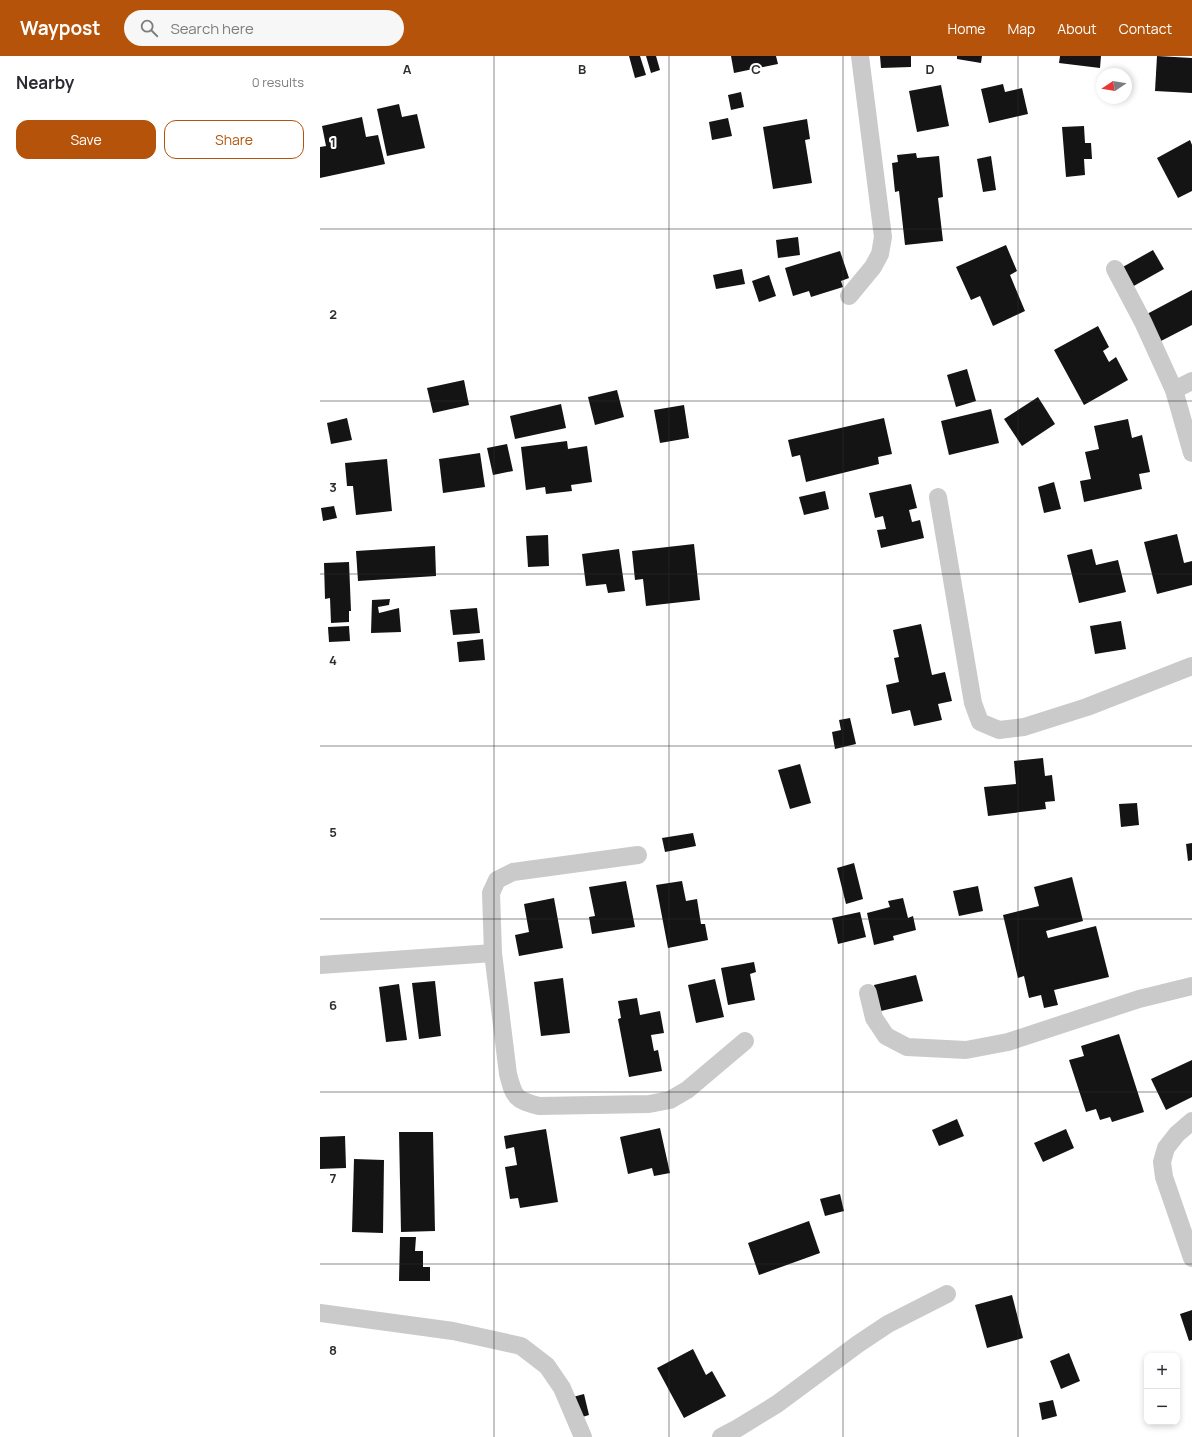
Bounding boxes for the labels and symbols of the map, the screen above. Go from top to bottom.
text: A [403,60,412,78]
text: B [578,60,586,78]
text: C [751,60,761,78]
text: D [925,60,935,78]
north arrow [1096,68,1132,104]
text: 1 [330,133,336,151]
text: 2 [329,305,337,323]
text: 3 [329,478,337,496]
text: 4 [329,651,337,669]
text: 5 [329,823,337,841]
text: 6 [329,996,337,1014]
text: 7 [330,1169,337,1187]
text: 8 [329,1341,337,1359]

